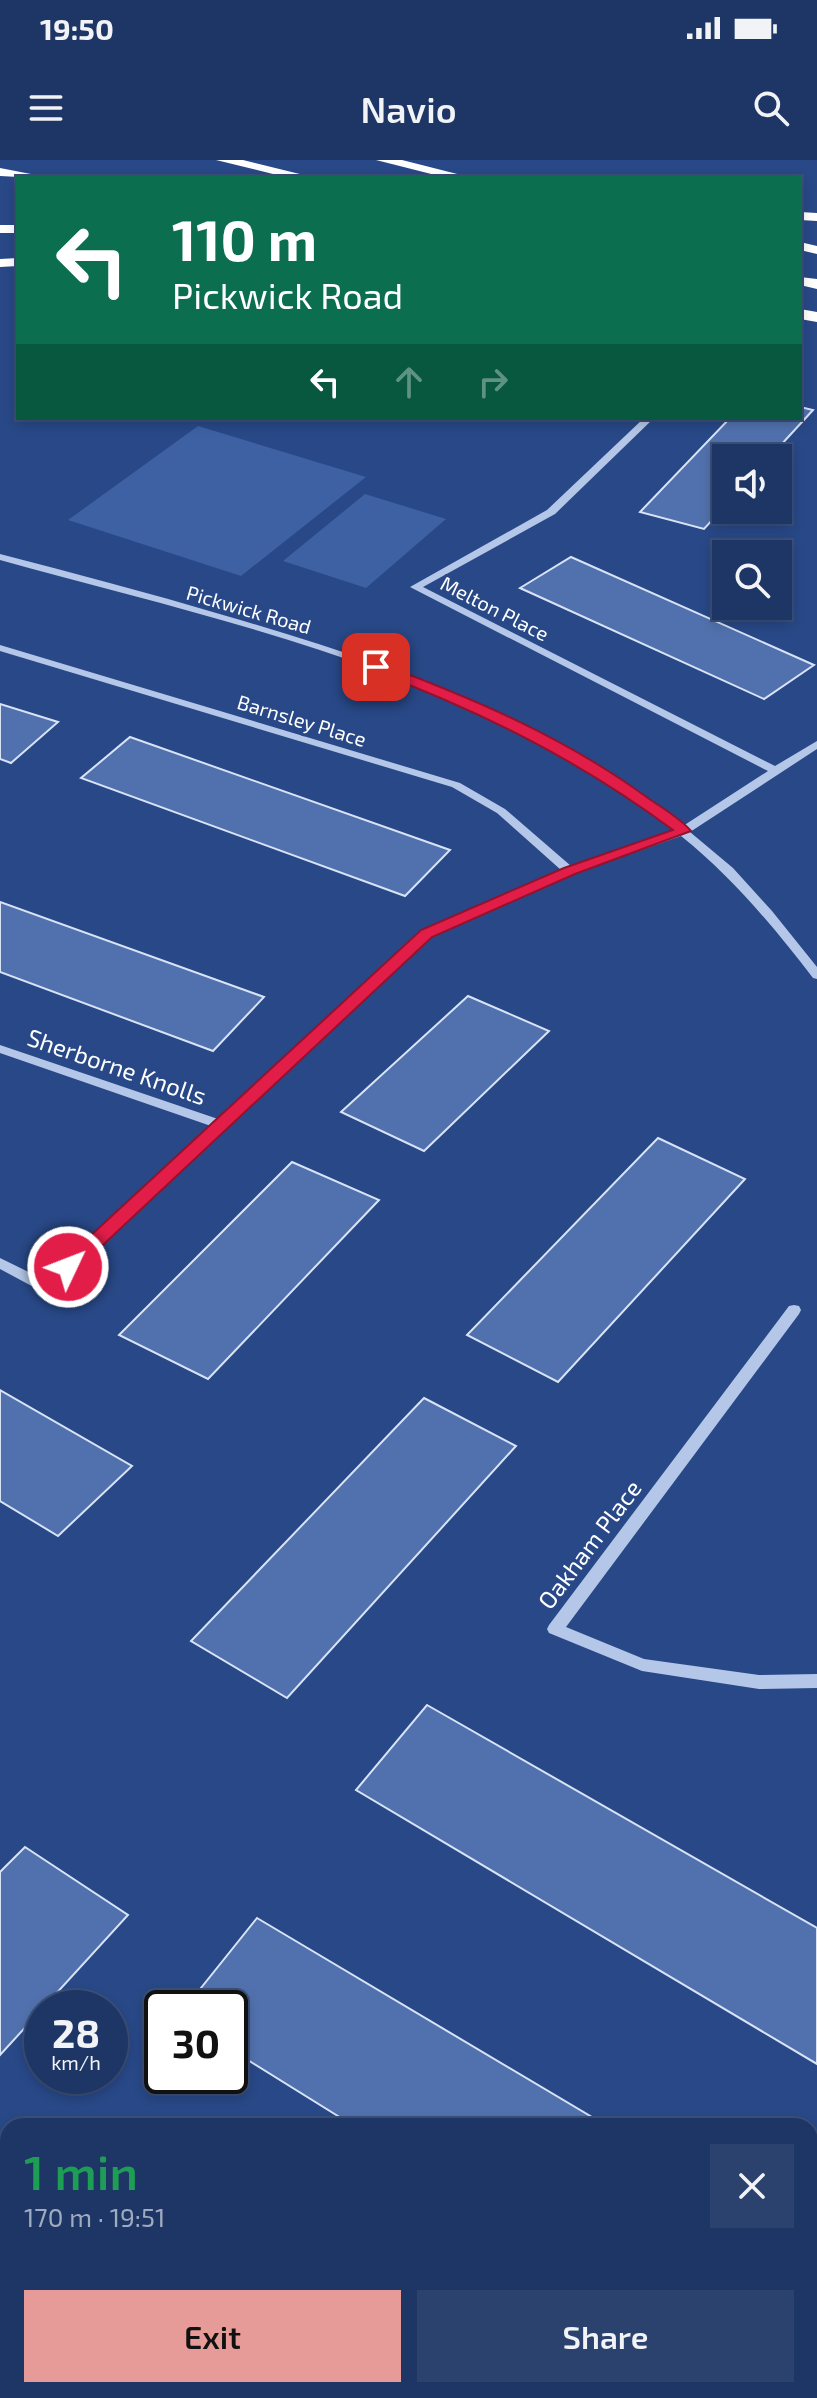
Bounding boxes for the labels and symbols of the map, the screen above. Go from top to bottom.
street label: Melton Place [437,570,553,646]
street label: Pickwick Road [184,580,314,638]
pin [342,633,410,701]
street label: Barnsley Place [235,689,369,751]
street label: Sherborne Knolls [24,1022,210,1110]
position arrow [26,1225,110,1309]
street label: Oakham Place [531,1474,647,1614]
speed limit sign: 30 [144,1990,248,2094]

